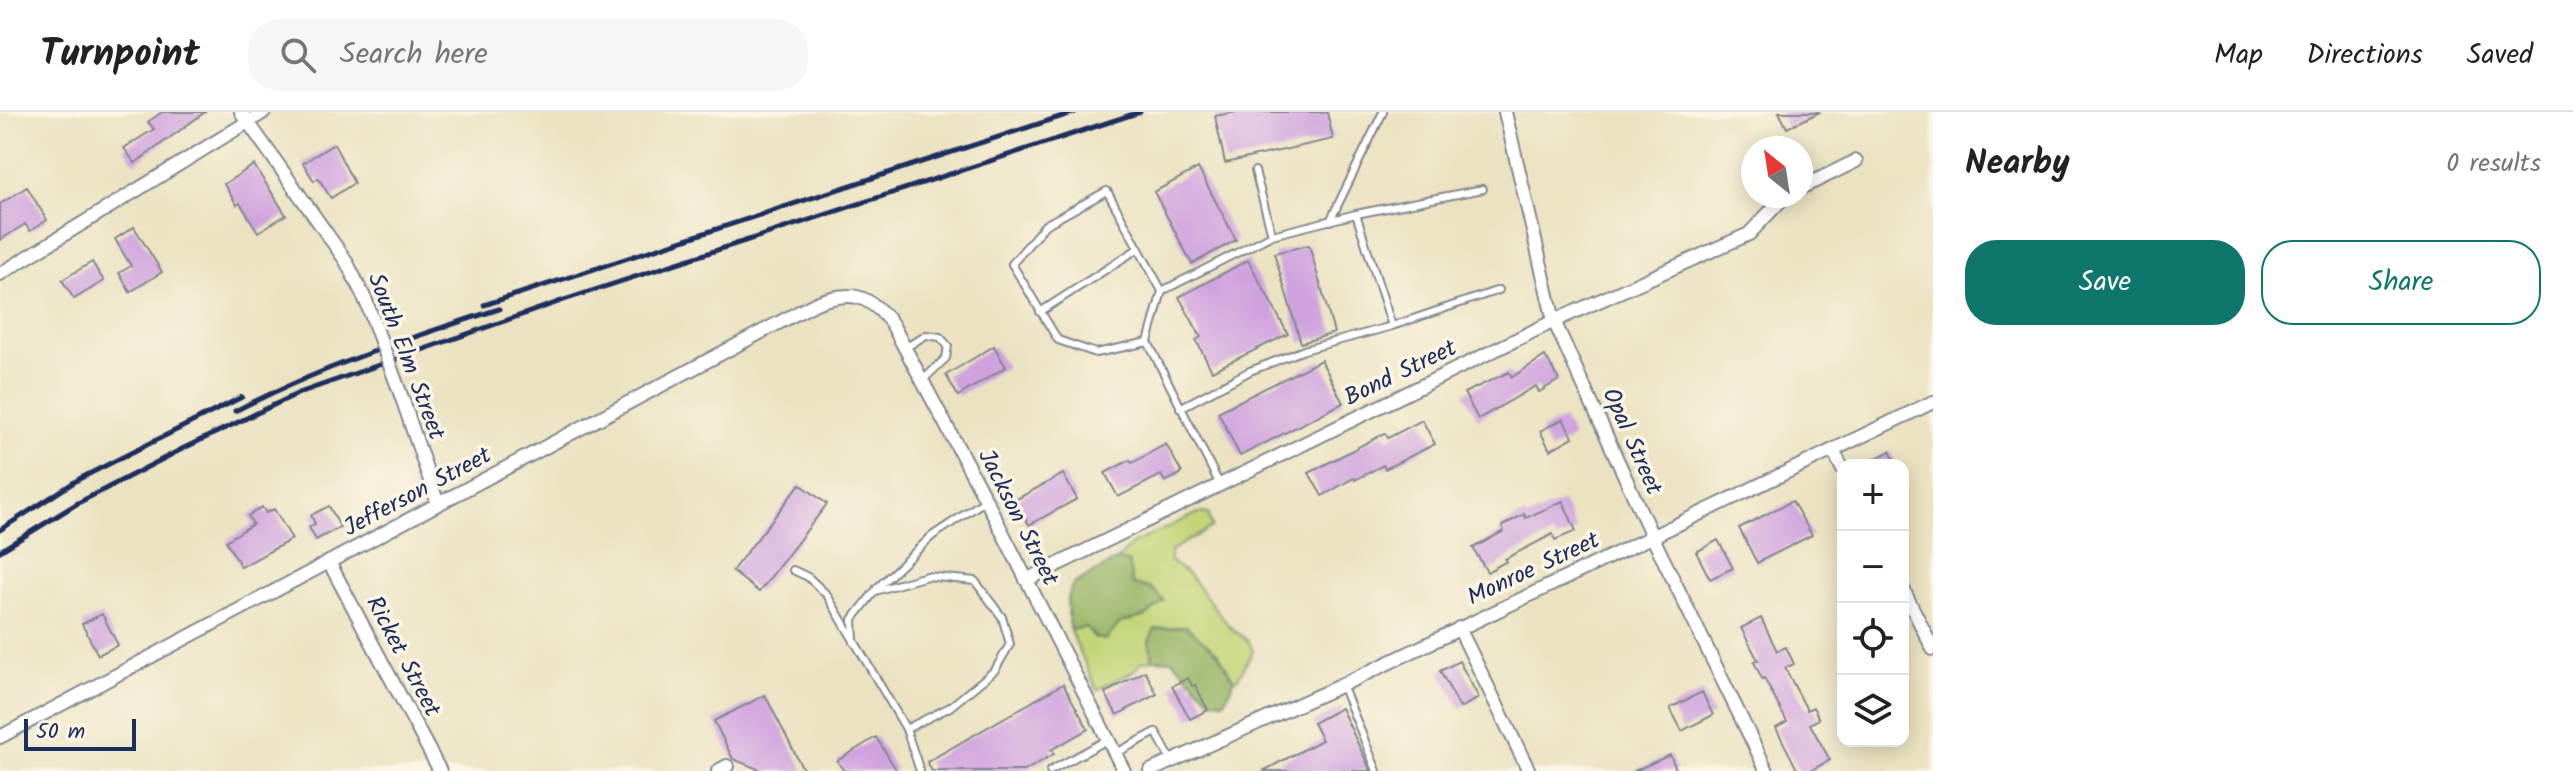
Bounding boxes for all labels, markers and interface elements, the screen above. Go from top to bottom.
search box [248,19,808,91]
text: Turnpoint [40,25,200,85]
text: Search here [340,31,488,79]
icon: search [276,33,320,77]
text: Map [2214,33,2263,78]
text: Directions [2307,33,2423,78]
text: Saved [2467,33,2533,78]
north arrow [1741,136,1813,208]
text: Nearby [1965,137,2070,191]
text: 0 results [2446,143,2541,185]
button: Save [1965,240,2245,325]
button: Share [2261,240,2541,325]
street label: South Elm Street [356,267,456,447]
street label: Bond Street [1338,329,1464,417]
street label: Opal Street [1591,382,1673,502]
street label: Jefferson Street [336,436,500,548]
street label: Jackson Street [967,443,1069,593]
map controls [1837,459,1909,747]
button: + [1837,459,1909,531]
street label: Monroe Street [1461,521,1607,617]
button: − [1837,531,1909,603]
street label: Ricket Street [354,589,451,725]
button: locate [1837,603,1909,675]
button: layers [1837,675,1909,747]
scale bar [24,715,136,751]
text: 50 m [36,715,85,750]

